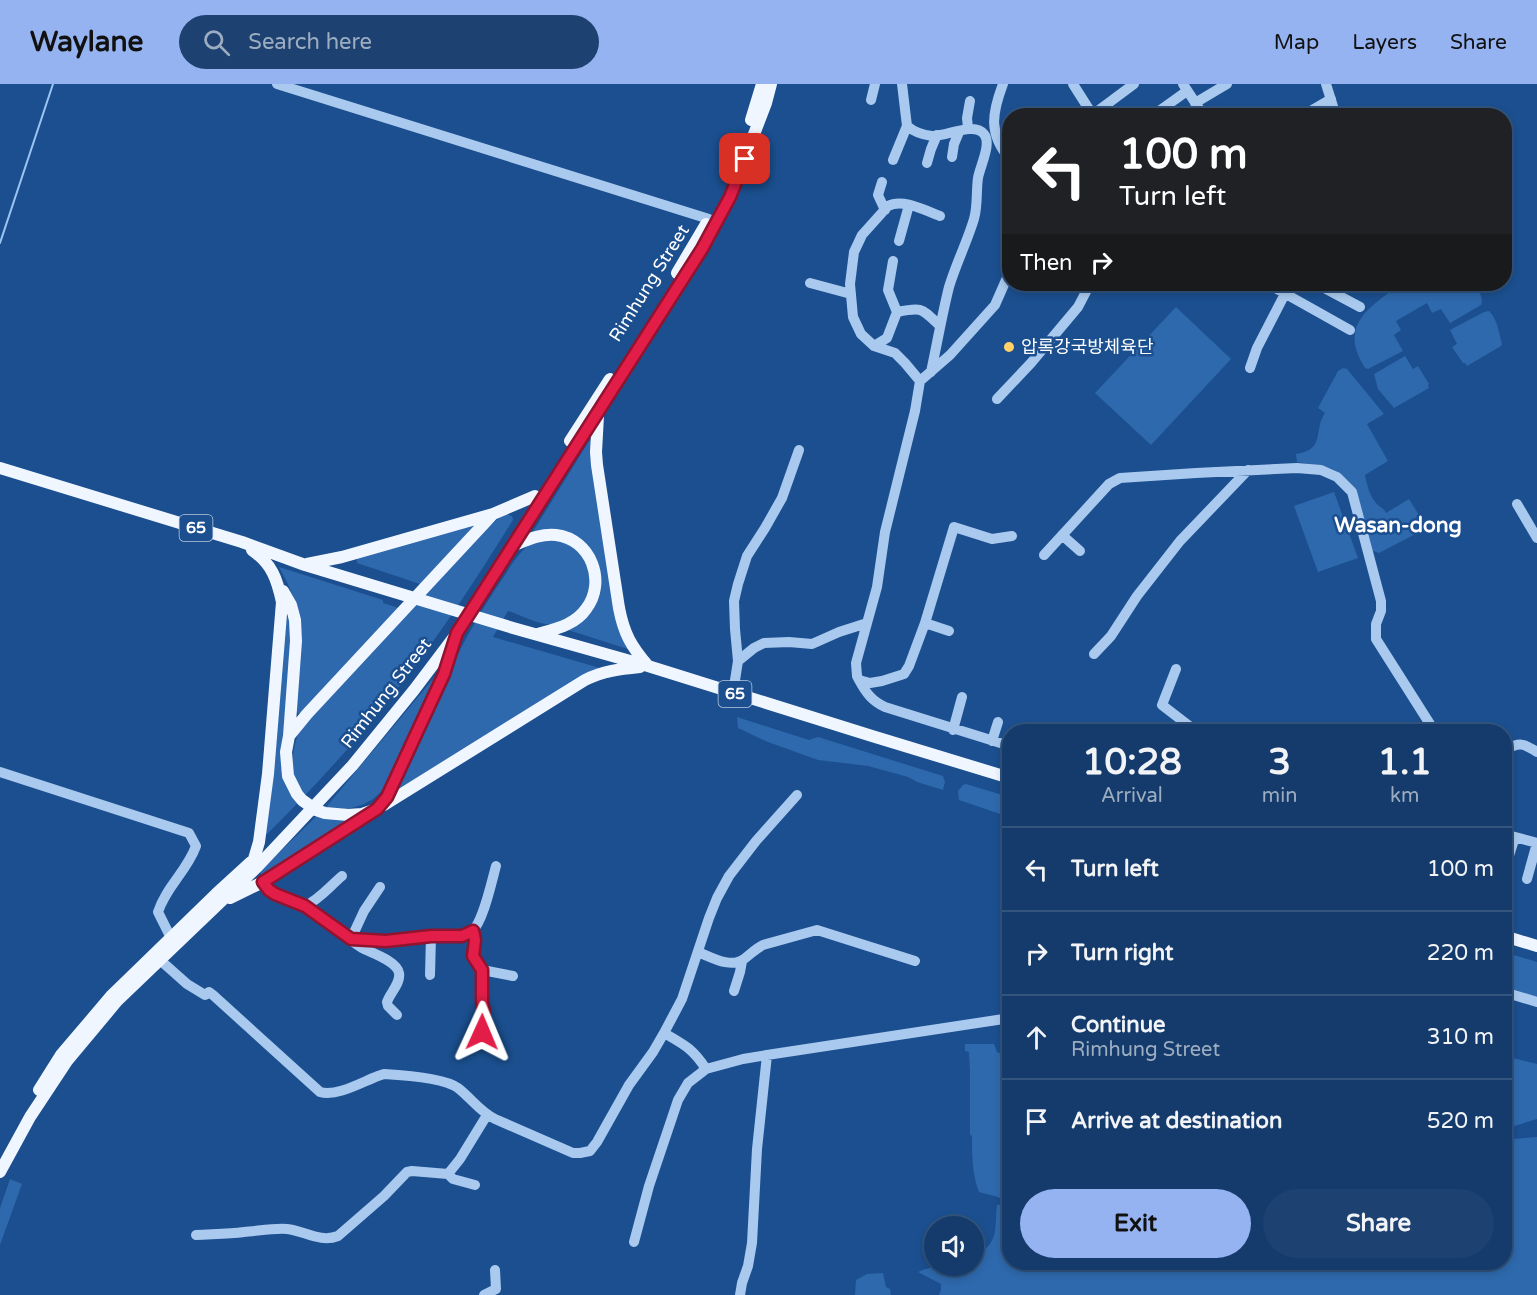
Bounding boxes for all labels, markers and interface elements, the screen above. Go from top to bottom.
search box [179,15,599,69]
text: Waylane [30,25,143,59]
icon: search [200,26,233,59]
text: Search here [248,29,372,55]
text: Map [1274,30,1319,55]
text: Layers [1352,30,1417,55]
text: Share [1450,30,1507,55]
text: 100 m [1119,129,1248,180]
icon: left [1020,132,1098,210]
pin [719,133,770,184]
icon: arrive [728,142,761,175]
text: Turn left [1119,180,1226,213]
street label: Rimhung Street [604,220,694,346]
icon: right [1085,246,1118,279]
text: Then [1020,250,1073,276]
place label: 압록강국방체육단 [1021,336,1153,358]
marker: 압록강국방체육단 [1002,340,1016,354]
district label: Wasan-dong [1334,513,1462,538]
road number: 65 [180,515,212,541]
street label: Rimhung Street [336,633,436,753]
road number: 65 [718,681,752,707]
text: 10:28 [1082,741,1182,784]
text: 3 [1268,741,1291,784]
text: 1.1 [1377,741,1432,784]
text: Arrival [1101,784,1163,808]
text: min [1262,784,1297,808]
text: km [1390,784,1419,808]
icon: left [1020,853,1053,886]
text: Turn left [1071,856,1159,882]
text: 100 m [1427,856,1494,882]
icon: right [1020,937,1053,970]
text: Turn right [1071,940,1173,966]
text: 220 m [1427,940,1494,966]
position arrow [450,1000,514,1064]
text: Continue [1071,1012,1166,1038]
icon: ahead [1020,1021,1053,1054]
text: 310 m [1427,1024,1494,1050]
text: Rimhung Street [1071,1038,1220,1062]
icon: arrive [1020,1105,1053,1138]
text: Arrive at destination [1071,1108,1282,1134]
text: 520 m [1427,1108,1494,1134]
button: Exit [1020,1189,1251,1258]
button: Share [1263,1189,1494,1258]
map controls [924,1216,984,1276]
button: sound [924,1216,984,1276]

